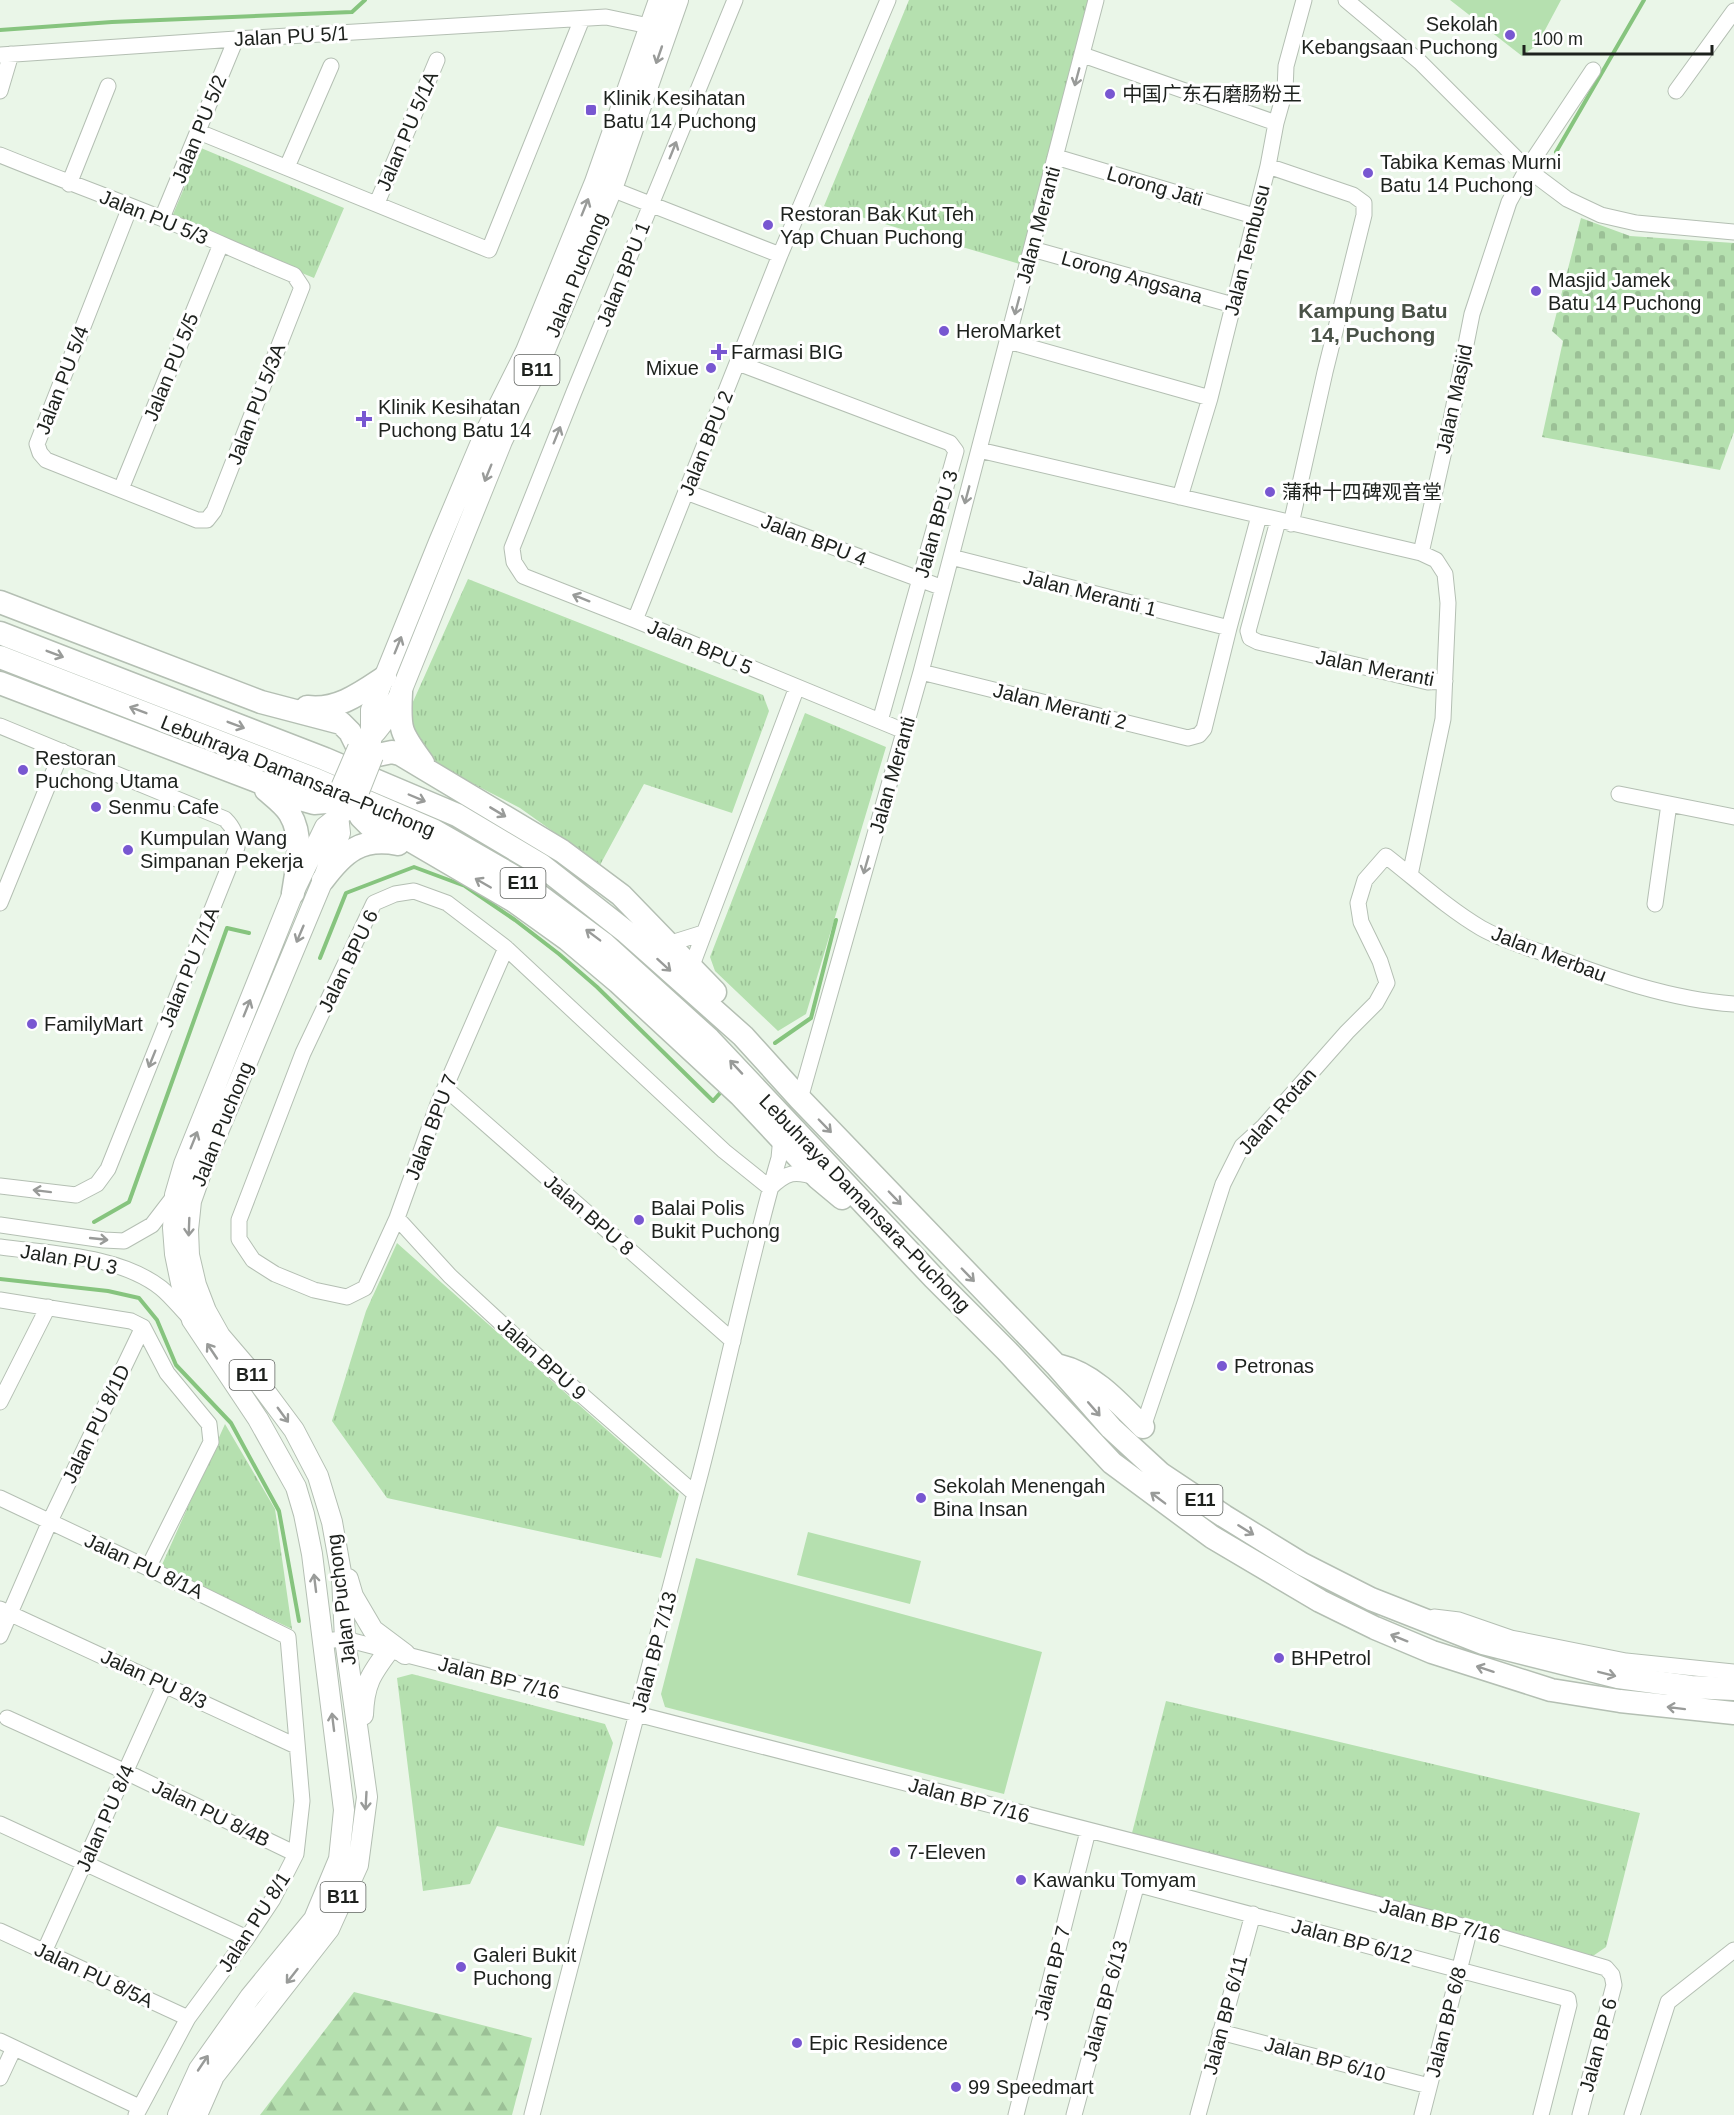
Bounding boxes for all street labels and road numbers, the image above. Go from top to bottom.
street label: Jalan PU 5/1 [233,22,349,50]
street label: Jalan PU 5/1A [372,67,442,194]
street label: Jalan PU 5/2 [167,72,231,186]
street label: Lorong Jati [1104,162,1206,210]
street label: Jalan Meranti [1012,164,1064,286]
street label: Jalan Tembusu [1220,182,1274,318]
street label: Jalan PU 5/3 [97,185,211,249]
street label: Jalan Puchong [541,210,611,340]
street label: Jalan BPU 1 [592,218,654,330]
street label: Lorong Angsana [1059,246,1206,308]
street label: Jalan PU 5/5 [139,310,203,424]
street label: Jalan PU 5/4 [31,323,93,437]
street label: Jalan PU 5/3A [223,340,289,468]
street label: Jalan Masjid [1432,342,1476,456]
road number: B11 [514,355,560,385]
street label: Jalan BPU 2 [675,387,737,499]
street label: Jalan BPU 3 [910,468,962,580]
street label: Jalan BPU 4 [758,510,870,570]
street label: Jalan Meranti 1 [1021,566,1159,620]
street label: Jalan BPU 5 [645,615,755,679]
street label: Jalan Meranti [1314,646,1436,690]
street label: Jalan Meranti 2 [991,679,1129,733]
street label: Lebuhraya Damansara–Puchong [158,711,438,841]
street label: Jalan Meranti [865,714,919,836]
road number: E11 [500,868,546,898]
street label: Jalan PU 7/1A [155,903,223,1030]
street label: Jalan BPU 6 [314,906,382,1016]
street label: Jalan Merbau [1488,922,1610,986]
street label: Jalan Puchong [187,1059,257,1189]
street label: Jalan Rotan [1234,1064,1320,1158]
street label: Jalan BPU 7 [401,1071,461,1183]
street label: Lebuhraya Damansara–Puchong [755,1090,975,1316]
street label: Jalan BPU 8 [540,1170,638,1260]
street label: Jalan PU 3 [19,1240,119,1278]
street label: Jalan BPU 9 [493,1314,591,1404]
road number: B11 [230,1360,274,1390]
street label: Jalan PU 8/1D [58,1361,134,1487]
road number: E11 [1178,1485,1222,1515]
street label: Jalan PU 8/1A [81,1529,207,1603]
street label: Jalan Puchong [322,1533,360,1667]
street label: Jalan BP 7/13 [627,1589,681,1715]
street label: Jalan PU 8/3 [97,1645,211,1713]
street label: Jalan BP 7/16 [436,1652,562,1704]
street label: Jalan PU 8/4 [72,1761,138,1875]
street label: Jalan BP 7/16 [906,1773,1032,1827]
street label: Jalan PU 8/4B [149,1775,273,1851]
street label: Jalan PU 8/1 [214,1868,294,1976]
road number: B11 [320,1882,366,1912]
street label: Jalan BP 7/16 [1377,1894,1503,1948]
street label: Jalan BP 6/12 [1289,1914,1415,1968]
street label: Jalan BP 7 [1030,1924,1074,2022]
street label: Jalan PU 8/5A [31,1938,157,2012]
street label: Jalan BP 6/13 [1078,1938,1132,2064]
street label: Jalan BP 6/11 [1198,1953,1252,2077]
street label: Jalan BP 6/8 [1422,1964,1470,2080]
street label: Jalan BP 6 [1575,1996,1621,2094]
street label: Jalan BP 6/10 [1262,2032,1388,2086]

